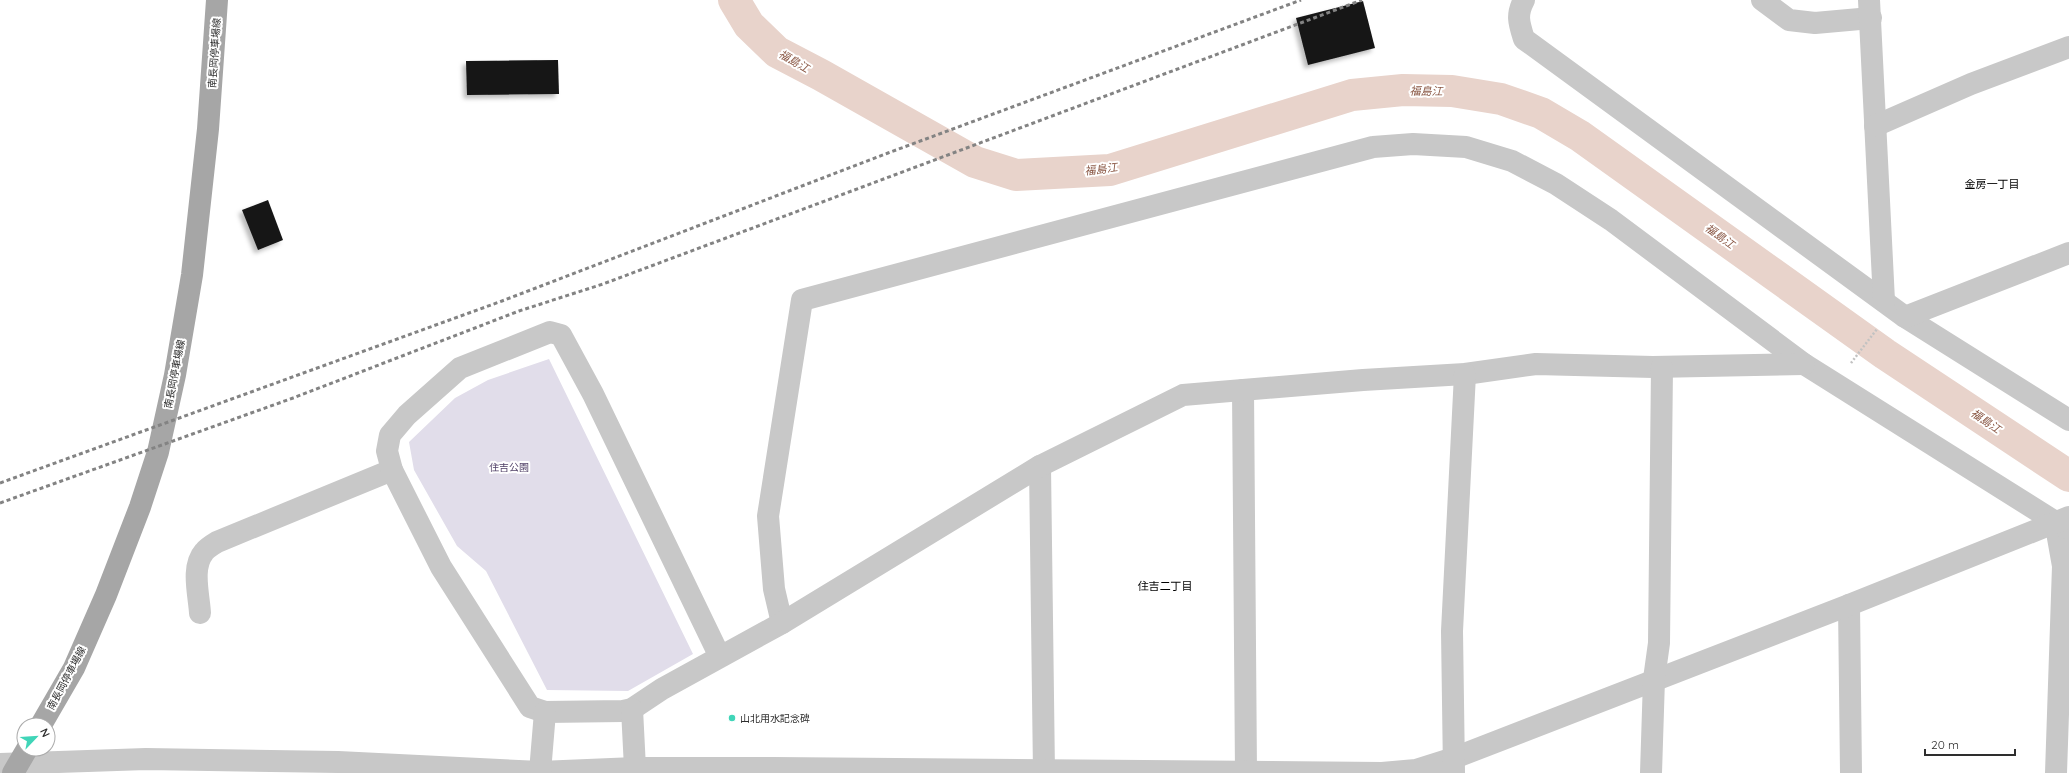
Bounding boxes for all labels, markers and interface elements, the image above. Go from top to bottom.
street label: 南長岡停車場線 [206,18,223,88]
water label: 福島江 [776,47,813,76]
water label: 福島江 [1409,84,1444,98]
water label: 福島江 [1084,160,1119,178]
district label: 金房一丁目 [1965,177,2020,191]
water label: 福島江 [1703,221,1738,252]
street label: 南長岡停車場線 [161,338,188,410]
water label: 福島江 [1968,406,2004,437]
park label: 住吉公園 [489,461,529,474]
district label: 住吉二丁目 [1138,579,1193,593]
street label: 南長岡停車場線 [44,644,89,712]
place label: 山北用水記念碑 [740,712,810,725]
marker: 山北用水記念碑 [727,713,737,723]
north arrow [16,717,56,757]
text: N [37,726,53,739]
scale bar [1925,731,2015,757]
text: 20 m [1931,737,1959,752]

